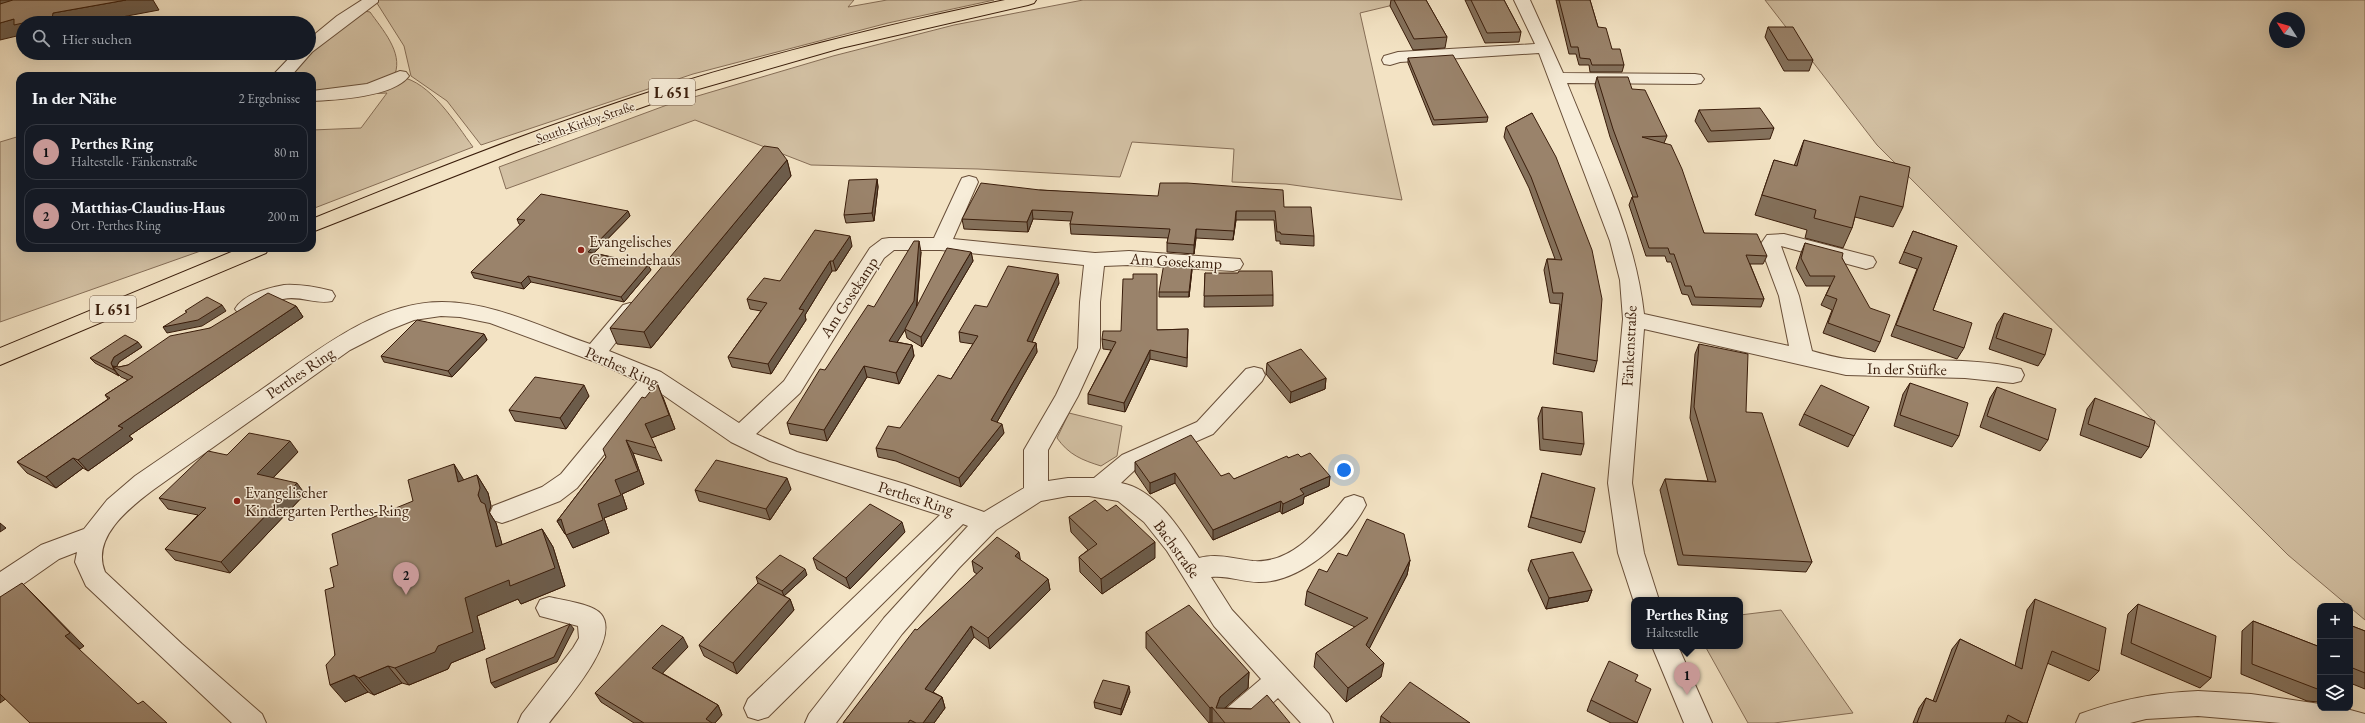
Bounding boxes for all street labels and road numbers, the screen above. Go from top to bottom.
road number: L 651 [649,79,695,105]
street label: South-Kirkby-Straße [534,97,636,147]
street label: Am Gosekamp [1128,248,1223,274]
street label: Am Gosekamp [814,253,883,342]
road number: L 651 [90,296,136,322]
street label: Fänkenstraße [1616,305,1642,387]
street label: Perthes Ring [582,341,663,393]
street label: Perthes Ring [262,342,339,404]
street label: In der Stüfke [1867,358,1947,380]
street label: Perthes Ring [876,476,957,520]
street label: Bachstraße [1149,516,1205,582]

